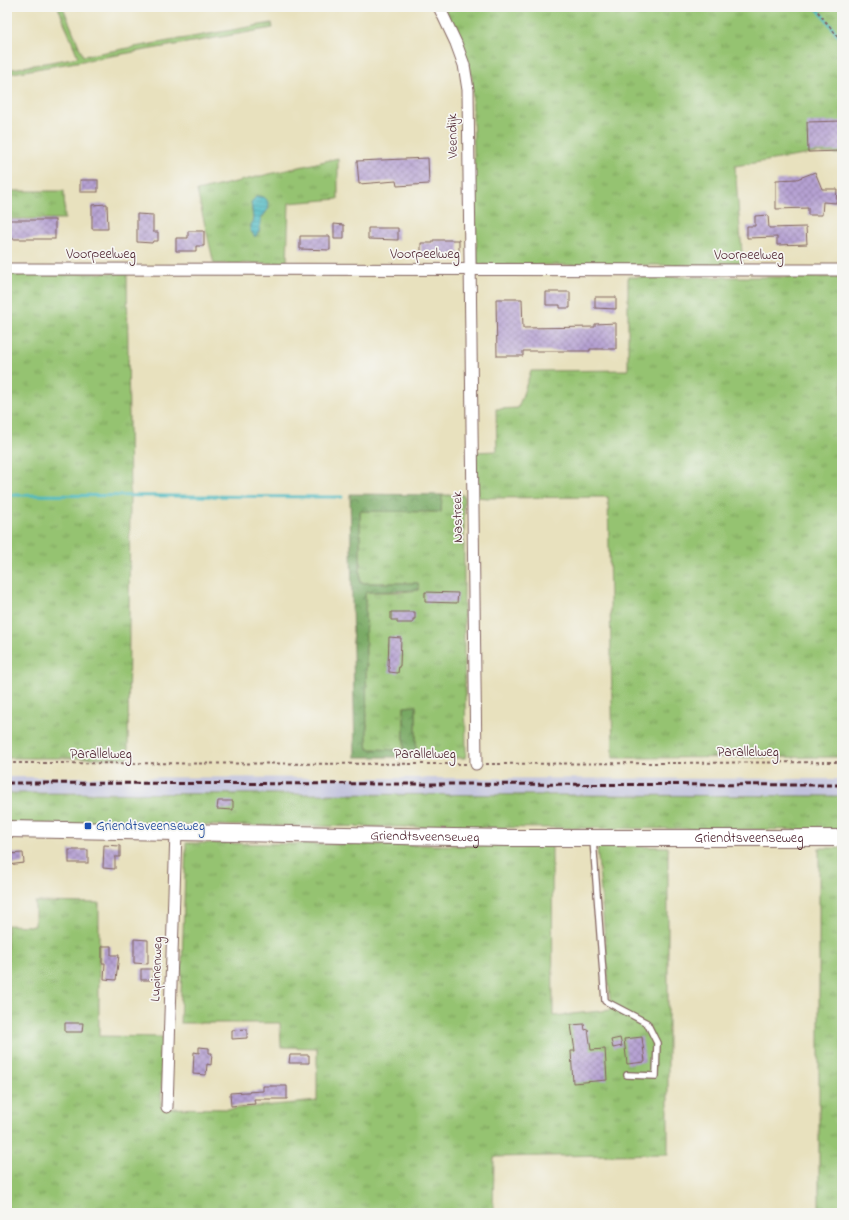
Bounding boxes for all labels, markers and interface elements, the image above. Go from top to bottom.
street label: Veendijk [442,112,464,160]
street label: Voorpeelweg [65,244,136,266]
street label: Voorpeelweg [389,244,460,266]
street label: Voorpeelweg [713,245,784,267]
street label: Nastreek [447,490,469,543]
street label: Parallelweg [717,742,779,764]
street label: Parallelweg [70,744,132,766]
street label: Parallelweg [394,744,456,766]
place label: Griendtsveenseweg [96,816,205,838]
marker: Griendtsveenseweg [83,821,93,831]
street label: Griendtsveenseweg [370,825,480,849]
street label: Griendtsveenseweg [694,828,803,850]
street label: Lupinenweg [145,936,170,1002]

